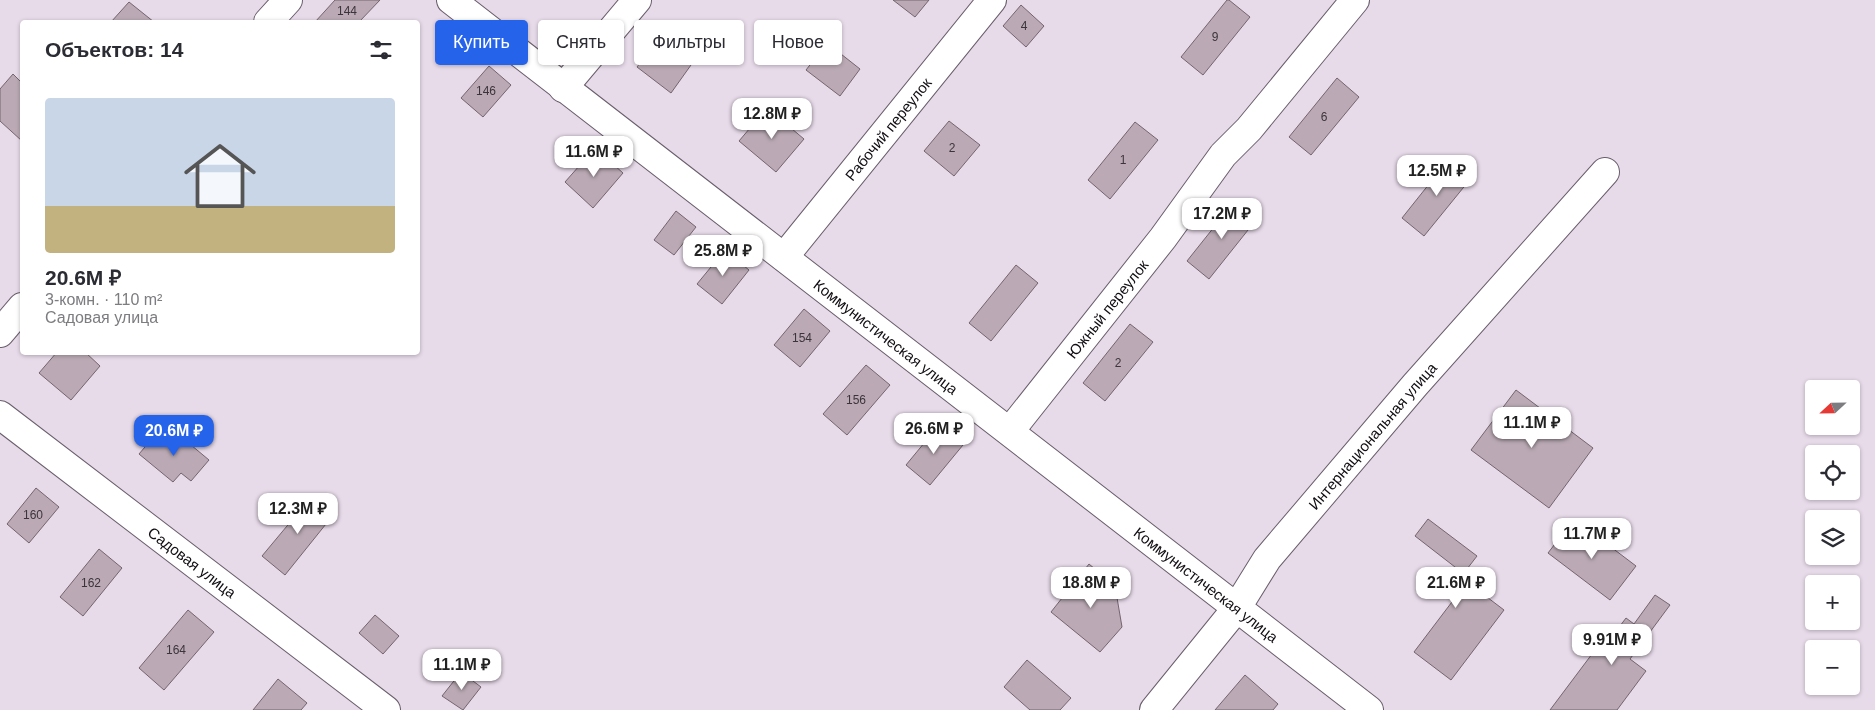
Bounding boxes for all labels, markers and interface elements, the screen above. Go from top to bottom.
house number: 144 [337,4,357,18]
house number: 4 [1021,19,1028,33]
chip: Купить [435,20,528,65]
chip: Снять [538,20,624,65]
chip: Фильтры [634,20,744,65]
chip: Новое [754,20,842,65]
house number: 9 [1212,30,1219,44]
icon: filters [367,36,395,64]
text: Объектов: 14 [45,38,183,61]
street label: Рабочий переулок [841,74,935,184]
house number: 146 [476,84,496,98]
pin: 12.8M ₽ [726,98,818,140]
text: 12.8M ₽ [743,105,801,122]
house number: 6 [1321,110,1328,124]
icon: home [175,131,265,221]
pin: 11.6M ₽ [548,136,640,178]
house number: 2 [949,141,956,155]
text: 11.6M ₽ [565,143,623,160]
house number: 1 [1120,153,1127,167]
pin: 12.5M ₽ [1391,154,1483,197]
text: 12.5M ₽ [1408,162,1466,179]
pin: 17.2M ₽ [1176,198,1268,240]
text: 17.2M ₽ [1193,205,1251,222]
pin: 25.8M ₽ [677,234,769,277]
text: 25.8M ₽ [694,242,752,259]
street label: Южный переулок [1063,256,1151,361]
text: 20.6M ₽ [45,266,121,289]
street label: Коммунистическая улица [811,276,962,398]
text: 3-комн. · 110 m² [45,291,162,308]
text: Садовая улица [45,309,158,326]
house number: 154 [792,331,812,345]
house number: 2 [1115,356,1122,370]
street label: Интернациональная улица [1305,358,1440,513]
north arrow [1805,380,1860,435]
map controls [1805,380,1860,695]
house number: 156 [846,393,866,407]
pin: 11.1M ₽ [1486,406,1578,449]
pin: 26.6M ₽ [888,412,980,455]
pin: 20.6M ₽ [128,414,220,457]
text: 11.1M ₽ [1503,414,1561,431]
text: 26.6M ₽ [905,420,963,437]
text: 20.6M ₽ [145,422,203,439]
button: locate [1805,445,1860,500]
pin: 12.3M ₽ [252,492,344,535]
text: 12.3M ₽ [269,500,327,517]
house number: 160 [23,508,43,522]
button: layers [1805,510,1860,565]
pin: 11.7M ₽ [1546,518,1638,560]
street label: Садовая улица [145,523,240,601]
street label: Коммунистическая улица [1131,523,1282,646]
text: 11.7M ₽ [1563,525,1621,542]
pin: 18.8M ₽ [1045,566,1137,609]
pin: 21.6M ₽ [1410,566,1502,609]
text: 18.8M ₽ [1062,574,1120,591]
text: 21.6M ₽ [1427,574,1485,591]
button: + [1805,575,1860,630]
house number: 162 [81,576,101,590]
pin: 9.91M ₽ [1566,624,1658,666]
text: 9.91M ₽ [1583,631,1641,648]
button: − [1805,640,1860,695]
house number: 164 [166,643,186,657]
pin: 11.1M ₽ [416,648,508,691]
text: 11.1M ₽ [433,656,491,673]

